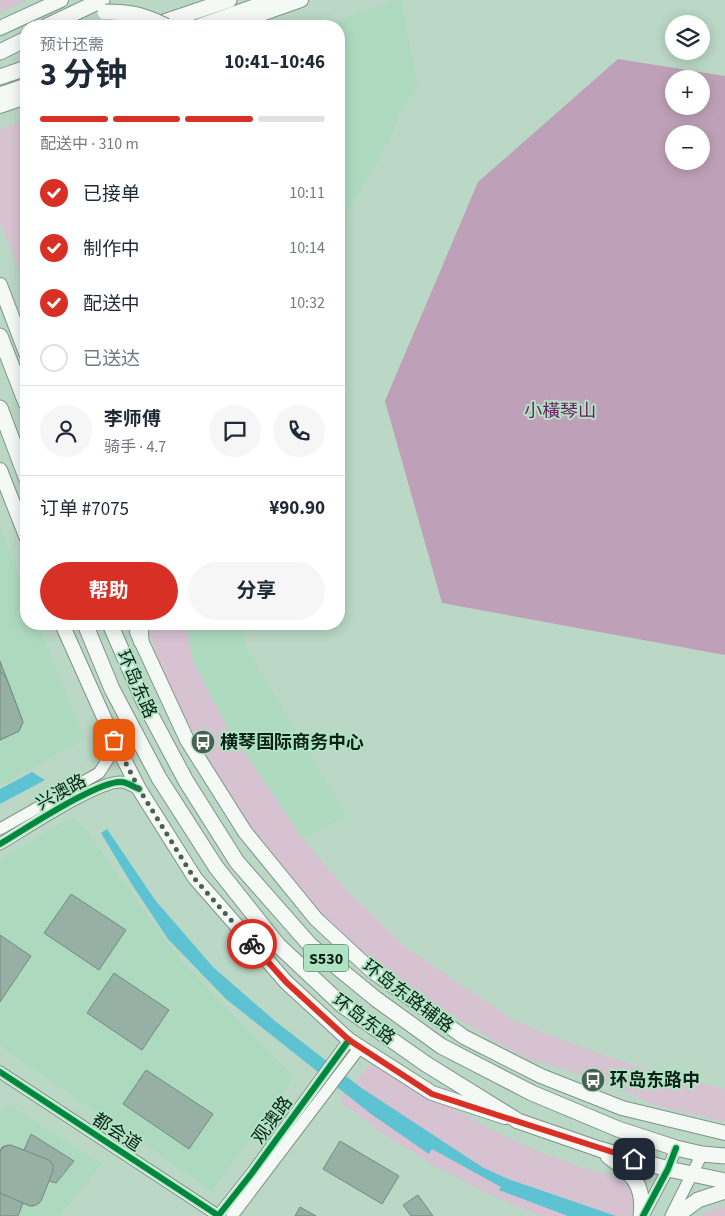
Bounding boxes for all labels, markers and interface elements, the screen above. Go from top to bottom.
map controls [665,15,710,170]
button: layers [665,15,710,60]
text: 预计还需 [40,34,104,56]
text: 10:41–10:46 [224,49,325,76]
text: 3 分钟 [40,52,127,98]
button: + [665,70,710,115]
button: − [665,125,710,170]
text: 配送中 · 310 m [40,133,139,155]
icon: check [40,179,68,207]
text: 已接单 [83,181,140,208]
text: 10:11 [289,182,325,204]
icon: check [40,234,68,262]
text: 制作中 [83,236,140,263]
text: 10:14 [289,237,325,259]
icon: check [40,289,68,317]
text: 配送中 [83,291,140,318]
text: 10:32 [289,292,325,314]
text: 已送达 [83,346,140,373]
park label: 小橫琴山 [524,399,596,424]
button: person [40,405,92,457]
button: chat [209,405,261,457]
button: phone [273,405,325,457]
text: 李师傅 [104,406,161,433]
text: 骑手 · 4.7 [104,436,166,458]
text: ¥90.90 [269,495,325,522]
text: 订单 #7075 [40,496,129,523]
button: 帮助 [40,562,178,620]
button: 分享 [188,562,325,620]
street label: 环岛东路 [110,646,163,722]
pin [93,719,135,761]
icon: bag [100,726,128,754]
bus stop icon: 横琴国际商务中心 [190,729,216,755]
place label: 横琴国际商务中心 [220,730,364,755]
street label: 兴澳路 [32,768,91,816]
courier [227,919,277,969]
icon: bike [238,930,266,958]
road number: S530 [304,944,348,971]
street label: 环岛东路辅路 [358,955,458,1037]
street label: 环岛东路 [329,989,399,1049]
bus stop icon: 环岛东路中 [580,1067,606,1093]
place label: 环岛东路中 [610,1068,700,1093]
street label: 观澳路 [246,1091,298,1149]
street label: 都会道 [87,1107,146,1158]
pin [613,1138,655,1180]
icon: home [620,1145,648,1173]

